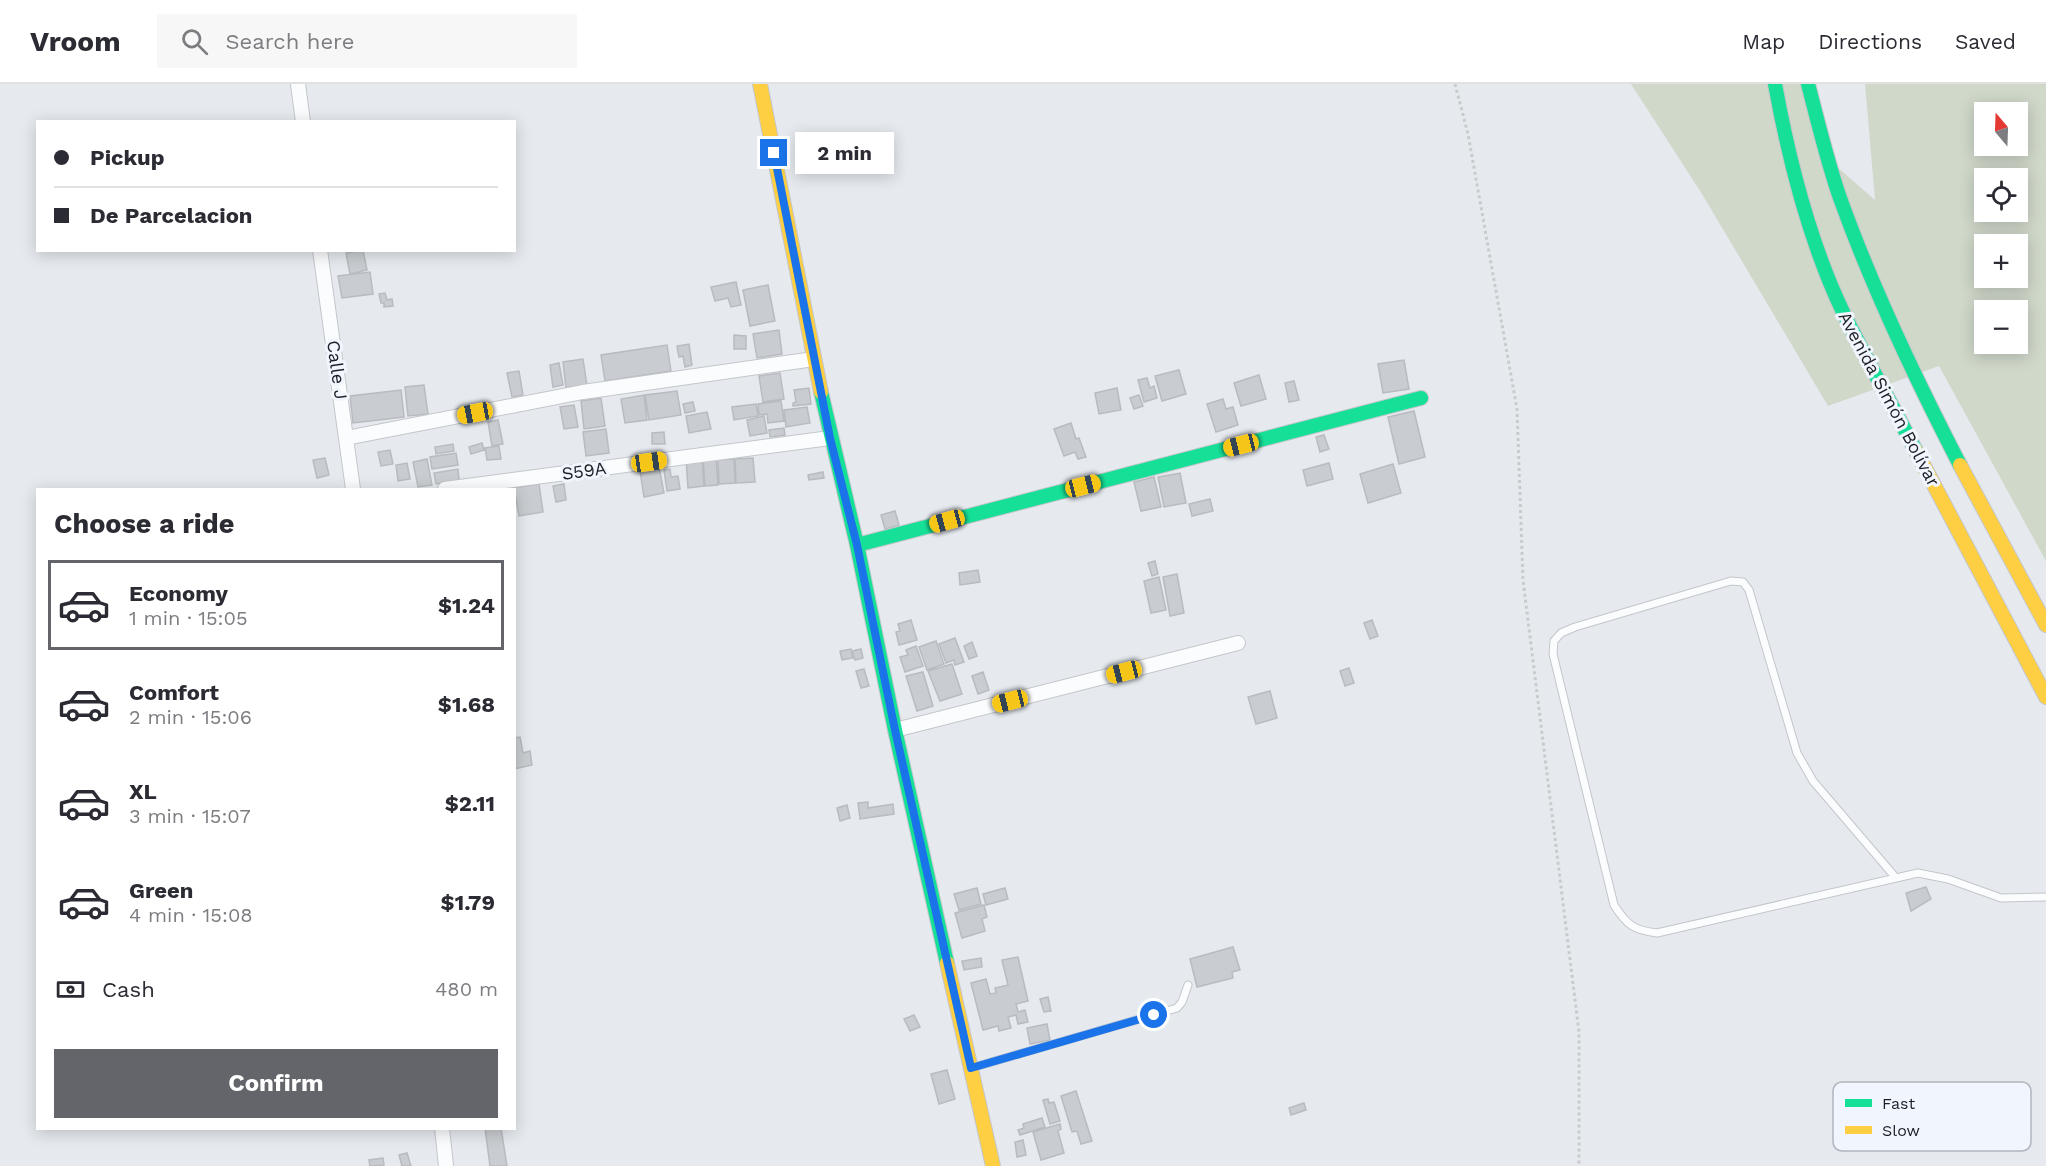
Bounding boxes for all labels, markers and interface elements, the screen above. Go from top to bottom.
search box [157,14,577,68]
text: Vroom [30,25,121,58]
icon: search [178,25,211,58]
text: Search here [226,29,354,54]
text: Map [1742,29,1785,54]
text: Directions [1818,29,1922,54]
text: Saved [1955,29,2016,54]
north arrow [1974,102,2028,156]
map controls [1974,102,2028,354]
callout: 2 min [795,132,894,174]
route end [760,139,787,166]
text: 2 min [817,141,872,165]
text: Pickup [90,145,165,170]
button: locate [1974,168,2028,222]
text: De Parcelacion [90,203,253,228]
button: + [1974,234,2028,288]
button: − [1974,300,2028,354]
street label: Avenida Simón Bolívar [1834,308,1945,490]
street label: Calle J [323,339,352,401]
car [456,401,494,425]
car [1221,432,1261,458]
car [630,451,668,473]
street label: S59A [560,457,608,484]
car [1063,473,1103,499]
text: Choose a ride [54,508,234,540]
car [927,508,967,534]
icon: car [57,578,111,632]
text: Economy [129,581,228,606]
text: $1.24 [438,593,495,618]
text: 1 min · 15:05 [129,606,248,630]
car [1104,659,1144,685]
icon: car [57,677,111,731]
text: Comfort [129,680,219,705]
car [990,688,1030,714]
text: $1.68 [438,692,495,717]
text: 2 min · 15:06 [129,705,252,729]
icon: car [57,776,111,830]
text: XL [129,779,157,804]
text: $2.11 [445,791,495,816]
text: 3 min · 15:07 [129,804,251,828]
icon: car [57,875,111,929]
text: Green [129,878,193,903]
text: $1.79 [441,890,495,915]
text: 4 min · 15:08 [129,903,253,927]
icon: cash [54,973,87,1006]
text: Cash [102,977,155,1002]
text: 480 m [435,977,498,1001]
route start [1140,1001,1167,1028]
button: Confirm [54,1049,498,1118]
legend [1833,1082,2031,1151]
text: Fast [1882,1094,1915,1113]
text: Slow [1882,1121,1920,1140]

